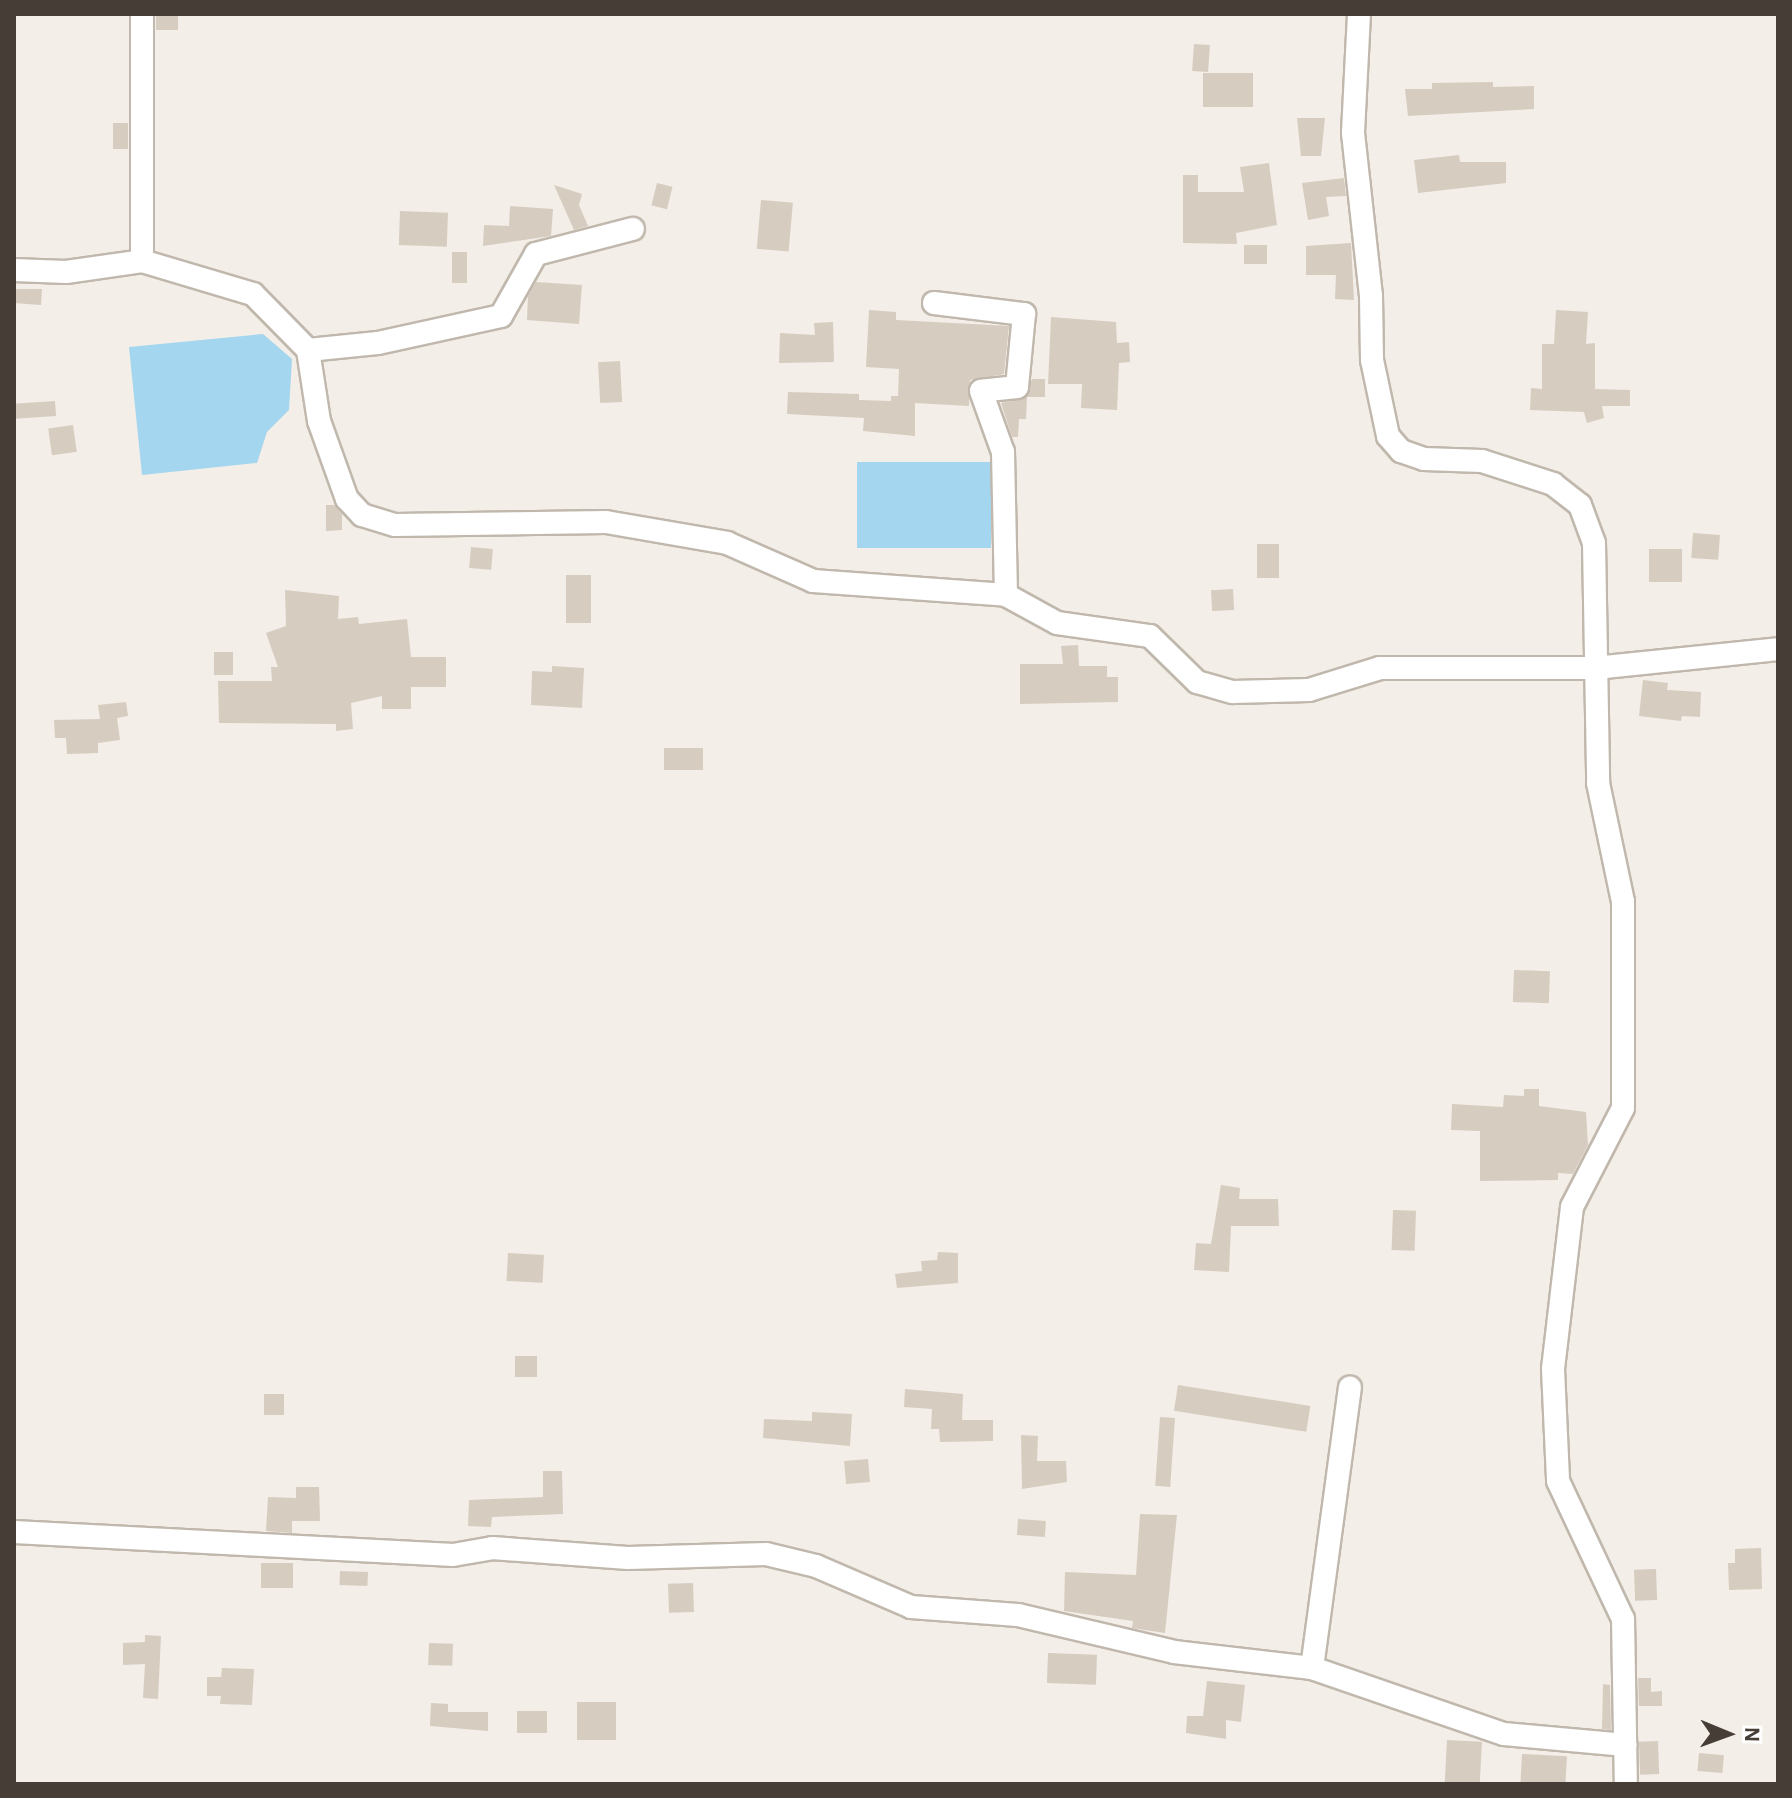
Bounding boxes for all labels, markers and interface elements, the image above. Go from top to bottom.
north arrow [1688,1694,1768,1774]
text: N [1741,1727,1763,1742]

